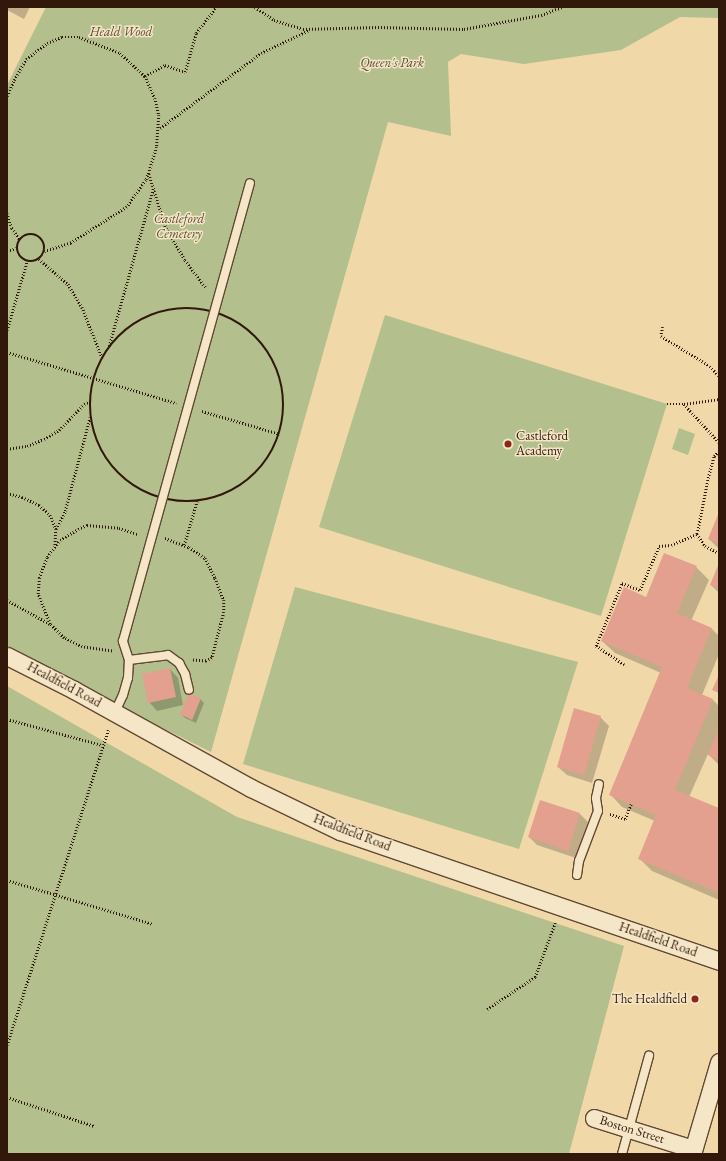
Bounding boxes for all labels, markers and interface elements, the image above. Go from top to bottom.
park label: Heald Wood [90,24,152,40]
park label: Queen's Park [360,55,424,71]
park label: Castleford Cemetery [154,212,204,243]
place label: Castleford Academy [516,429,568,460]
marker: Castleford Academy [503,439,513,449]
street label: Healdfield Road [24,659,104,711]
street label: Healdfield Road [311,811,393,855]
street label: Healdfield Road [617,919,699,961]
place label: The Healdfield [612,991,687,1007]
marker: The Healdfield [690,994,700,1004]
street label: Boston Street [598,1113,666,1147]

